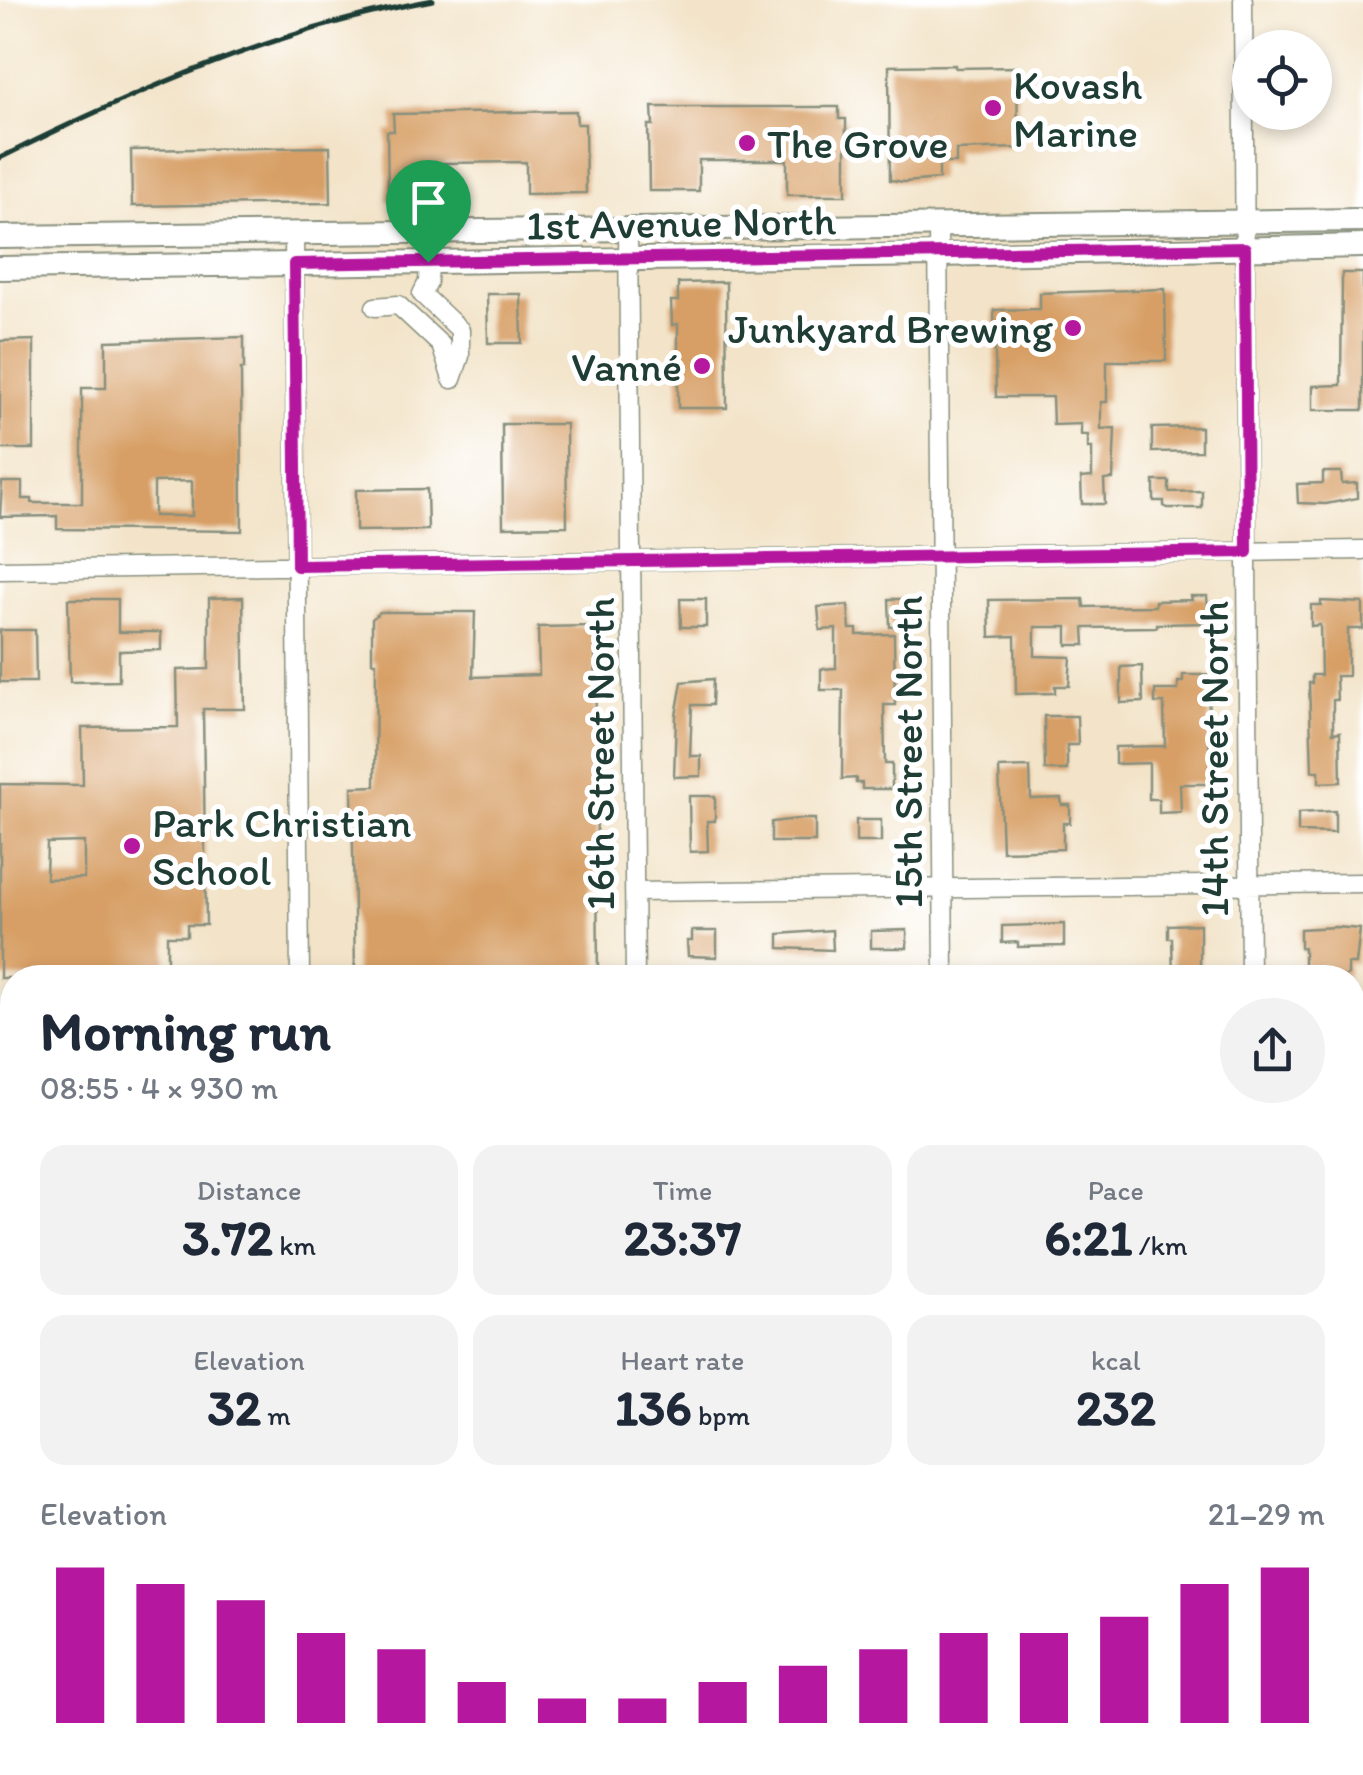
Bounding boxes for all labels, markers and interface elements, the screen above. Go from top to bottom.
map controls [1232,30,1332,130]
button: locate [1232,30,1332,130]
place label: Kovash Marine [1013,59,1142,158]
marker: Kovash Marine [982,97,1004,119]
place label: The Grove [767,118,948,169]
marker: The Grove [736,132,758,154]
pin [386,160,471,263]
icon: arrive [401,175,456,230]
street label: 1st Avenue North [526,194,837,251]
place label: Junkyard Brewing [728,303,1053,354]
marker: Junkyard Brewing [1062,317,1084,339]
place label: Vanné [571,341,682,392]
marker: Vanné [691,355,713,377]
street label: 15th Street North [882,595,933,909]
street label: 16th Street North [574,597,625,911]
street label: 14th Street North [1188,601,1239,917]
place label: Park Christian School [152,797,412,896]
marker: Park Christian School [121,835,143,857]
text: Morning run [40,998,331,1064]
button: share [1220,998,1325,1103]
text: 08:55 · 4 × 930 m [40,1069,278,1107]
text: Distance [197,1173,302,1207]
text: Time [653,1173,712,1207]
text: Pace [1088,1173,1144,1207]
text: 3.72 [182,1207,273,1268]
text: 23:37 [624,1207,741,1268]
text: 6:21 [1044,1207,1132,1268]
text: km [273,1228,316,1262]
text: /km [1132,1228,1187,1262]
text: Elevation [194,1343,305,1377]
text: Heart rate [621,1343,744,1377]
text: kcal [1091,1343,1141,1377]
text: 32 [207,1377,261,1438]
text: 136 [615,1377,692,1438]
text: 232 [1076,1377,1156,1438]
text: m [261,1398,291,1432]
text: bpm [692,1398,750,1432]
text: Elevation [40,1495,167,1533]
text: 21–29 m [1208,1495,1325,1533]

